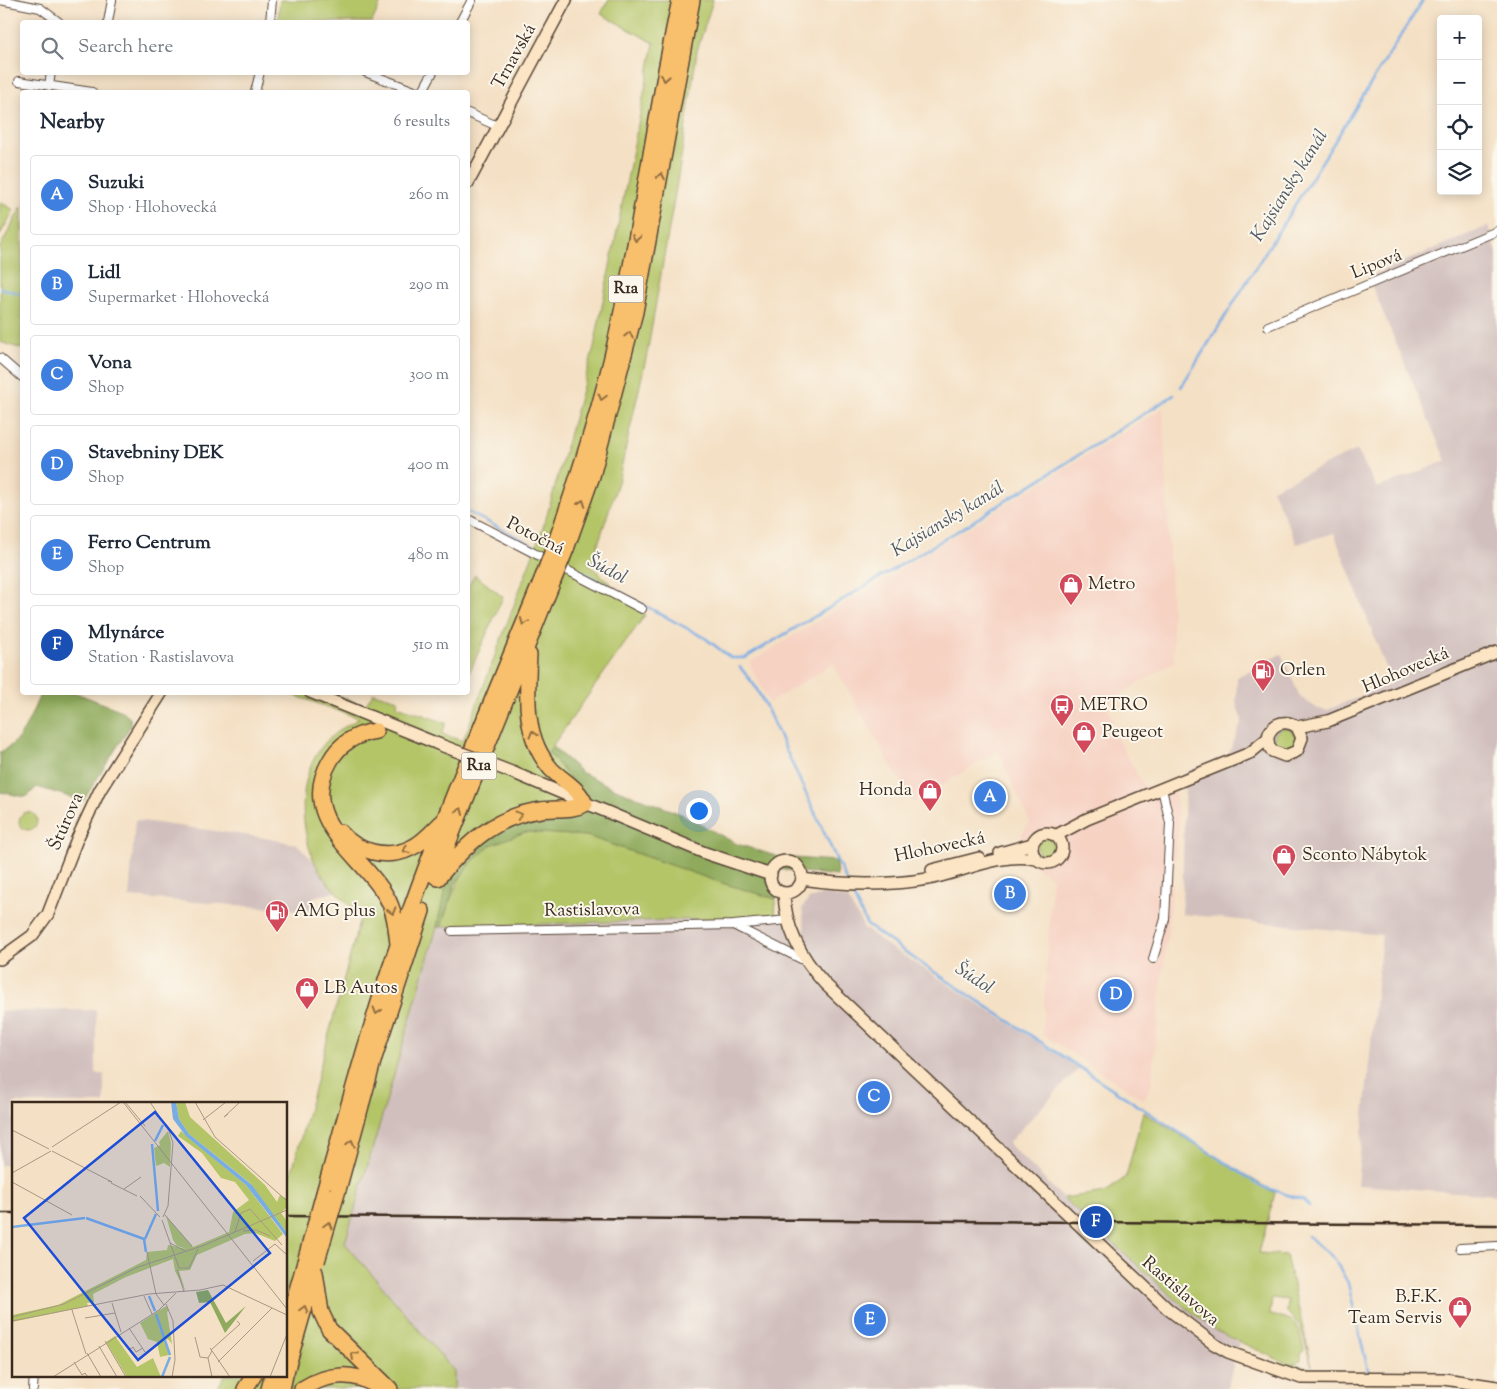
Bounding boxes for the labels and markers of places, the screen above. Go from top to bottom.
shop icon: Metro [1058,572,1084,606]
place label: Metro [1088,572,1135,598]
fuel station icon: Orlen [1250,658,1276,692]
place label: Orlen [1280,658,1326,684]
bus stop icon: METRO [1049,693,1075,727]
place label: METRO [1080,693,1148,719]
shop icon: Peugeot [1071,720,1097,754]
place label: Peugeot [1102,720,1163,746]
place label: Honda [859,778,912,804]
shop icon: Honda [917,778,943,812]
pin: A [974,778,1006,816]
shop icon: Sconto Nábytok [1271,843,1297,877]
place label: Sconto Nábytok [1302,843,1428,869]
pin: B [994,875,1026,913]
fuel station icon: AMG plus [264,899,290,933]
place label: AMG plus [294,899,376,925]
shop icon: LB Autos [294,976,320,1010]
place label: LB Autos [324,976,397,1002]
pin: D [1100,976,1132,1014]
pin: C [858,1078,890,1116]
pin: F [1080,1203,1112,1241]
place label: B.F.K. Team Servis [1348,1285,1442,1332]
shop icon: B.F.K. Team Servis [1447,1295,1473,1329]
pin: E [854,1301,886,1339]

